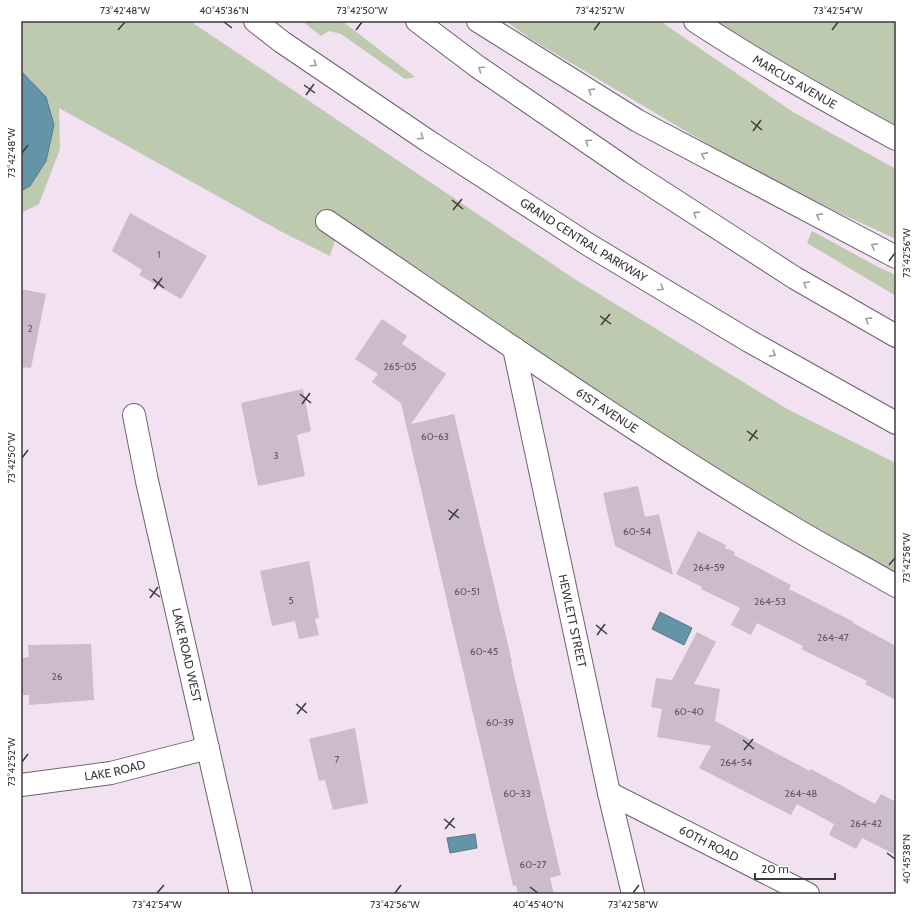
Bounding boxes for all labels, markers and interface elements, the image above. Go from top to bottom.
text: 73°42'48"W [100,4,151,17]
text: 40°45'36"N [199,4,249,17]
text: 73°42'50"W [337,4,388,17]
text: 73°42'52"W [575,4,625,17]
text: 73°42'54"W [813,4,863,17]
street label: MARCUS AVENUE [750,51,840,112]
one-way arrow [310,59,317,67]
one-way arrow [478,66,485,74]
one-way arrow [588,89,595,96]
text: 73°42'48"W [5,127,18,178]
one-way arrow [417,132,424,140]
one-way arrow [585,139,592,147]
one-way arrow [700,153,708,160]
street label: GRAND CENTRAL PARKWAY [517,194,650,285]
one-way arrow [693,211,700,219]
one-way arrow [815,213,823,221]
text: 73°42'56"W [900,228,913,278]
one-way arrow [871,243,879,251]
house number: 1 [157,248,161,261]
one-way arrow [803,282,810,289]
one-way arrow [657,284,664,291]
one-way arrow [865,317,872,324]
house number: 2 [27,322,33,335]
one-way arrow [769,350,776,357]
house number: 265-05 [384,360,416,373]
street label: 61ST AVENUE [573,384,641,436]
house number: 60-63 [421,430,449,443]
text: 73°42'50"W [5,432,18,483]
house number: 3 [273,449,279,462]
house number: 60-54 [623,525,651,538]
text: 73°42'58"W [900,532,913,583]
house number: 264-59 [693,561,725,574]
street label: HEWLETT STREET [555,573,590,669]
house number: 60-51 [454,585,480,598]
house number: 5 [288,594,294,607]
house number: 264-53 [754,595,786,608]
street label: LAKE ROAD WEST [169,607,205,704]
house number: 264-47 [817,631,849,644]
house number: 60-45 [470,645,498,658]
house number: 26 [52,670,63,683]
house number: 60-40 [674,705,704,718]
house number: 60-39 [486,716,514,729]
text: 73°42'52"W [5,737,18,787]
house number: 7 [334,753,340,766]
street label: LAKE ROAD [83,756,147,783]
house number: 264-54 [720,756,752,769]
house number: 60-33 [503,787,531,800]
house number: 264-48 [785,787,817,800]
house number: 264-42 [850,817,882,830]
street label: 60TH ROAD [677,822,742,865]
text: 40°45'38"N [900,834,913,884]
scale bar [755,855,835,881]
house number: 60-27 [519,858,547,871]
text: 20 m [761,861,789,876]
text: 73°42'54"W [132,898,182,911]
text: 73°42'56"W [370,898,420,911]
text: 40°45'40"N [512,898,564,911]
text: 73°42'58"W [608,898,659,911]

